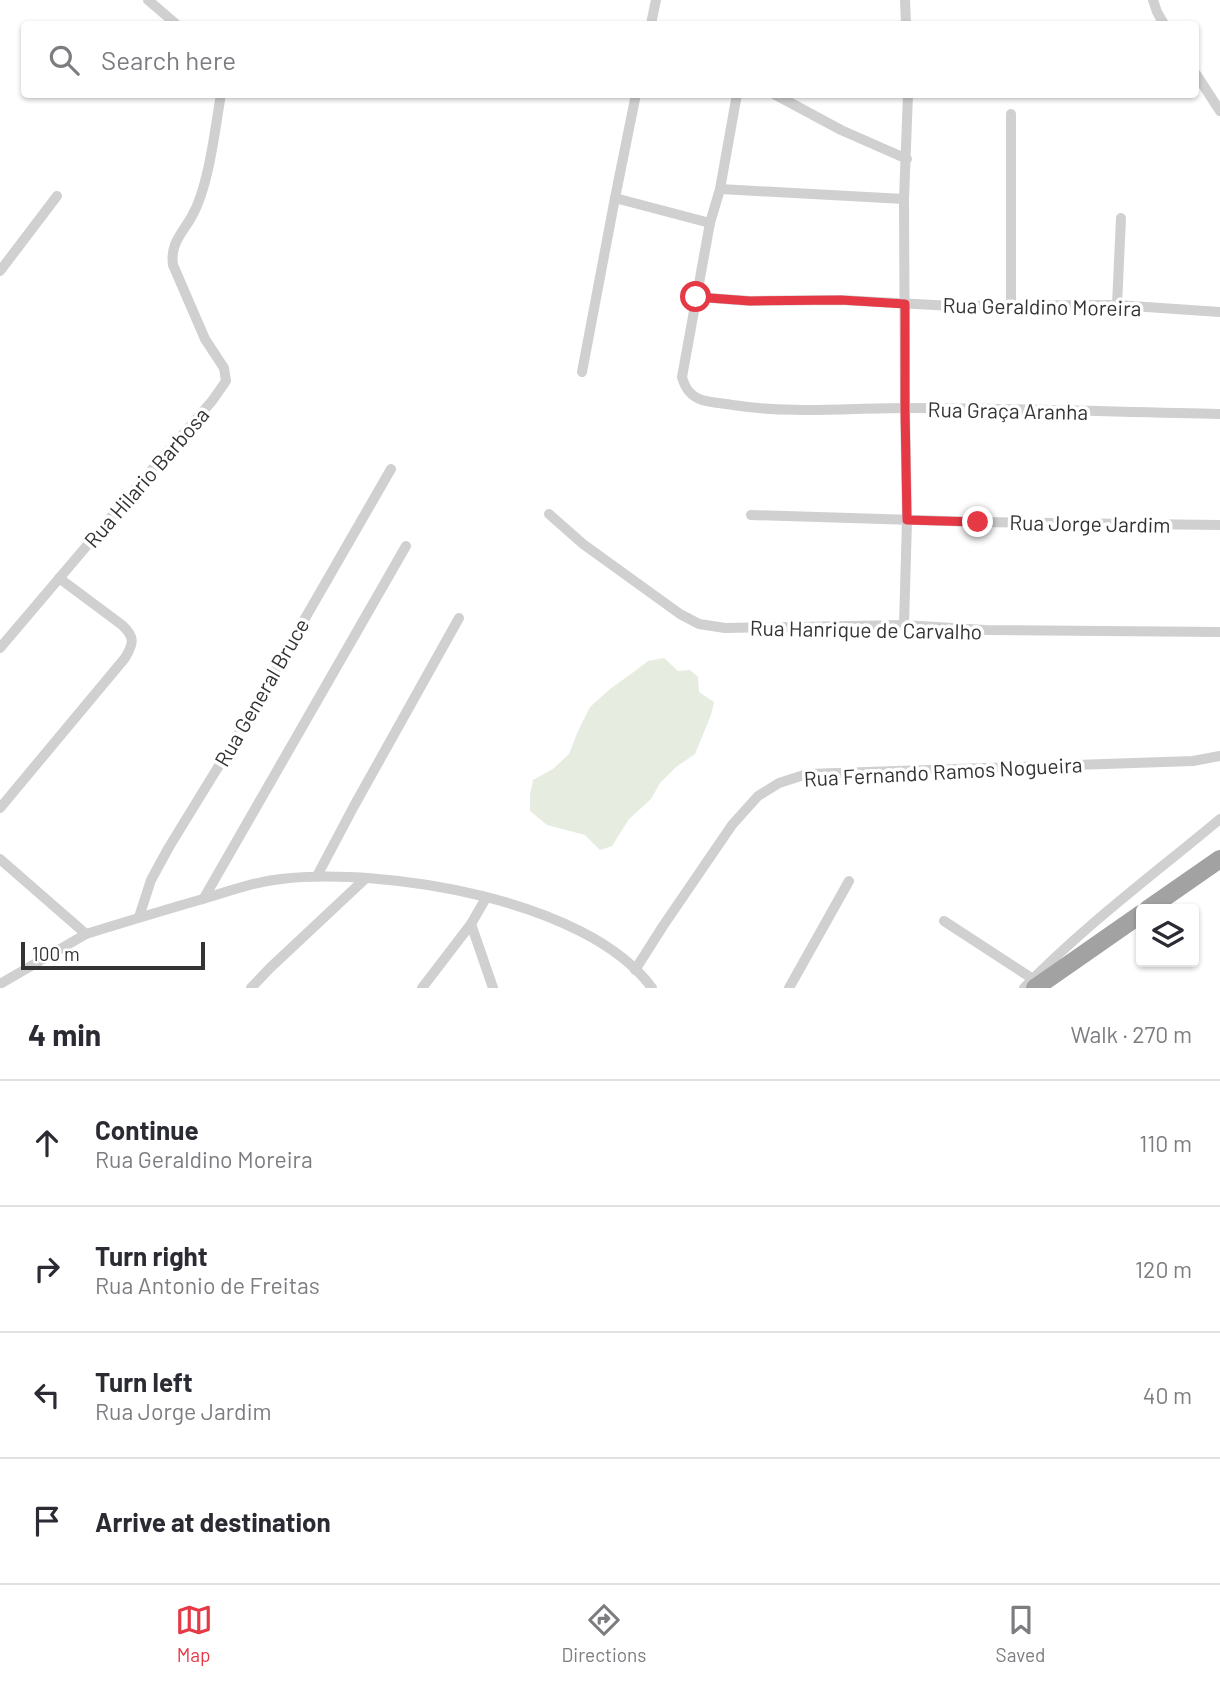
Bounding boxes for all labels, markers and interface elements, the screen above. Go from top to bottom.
search box [21,21,1199,98]
icon: search [45,41,83,79]
text: Search here [101,44,236,75]
route start [680,281,711,312]
street label: Rua Geraldino Moreira [942,292,1142,320]
street label: Rua Graça Aranha [928,396,1088,424]
street label: Rua Hilario Barbosa [78,402,214,552]
route end [962,506,993,537]
street label: Rua Jorge Jardim [1009,509,1171,537]
street label: Rua General Bruce [208,613,314,771]
street label: Rua Hanrique de Carvalho [750,614,982,644]
street label: Rua Fernando Ramos Nogueira [803,751,1083,791]
map controls [1136,904,1199,967]
button: layers [1136,904,1199,967]
scale bar [21,939,205,971]
text: 100 m [32,942,80,965]
text: 4 min [28,1016,101,1052]
text: Walk · 270 m [1070,1020,1192,1048]
text: Continue [95,1114,199,1145]
icon: ahead [28,1124,66,1162]
text: 110 m [1139,1129,1192,1157]
text: Rua Geraldino Moreira [95,1145,313,1173]
text: Turn right [95,1240,208,1271]
icon: right [28,1250,66,1288]
text: 120 m [1135,1255,1192,1283]
text: Rua Antonio de Freitas [95,1271,320,1299]
text: Turn left [95,1366,193,1397]
icon: left [28,1376,66,1414]
text: 40 m [1143,1381,1192,1409]
text: Rua Jorge Jardim [95,1397,272,1425]
icon: arrive [28,1502,66,1540]
text: Arrive at destination [95,1506,331,1537]
tab: Map [175,1601,213,1666]
tab: Directions [562,1601,647,1666]
tab: Saved [996,1601,1045,1666]

